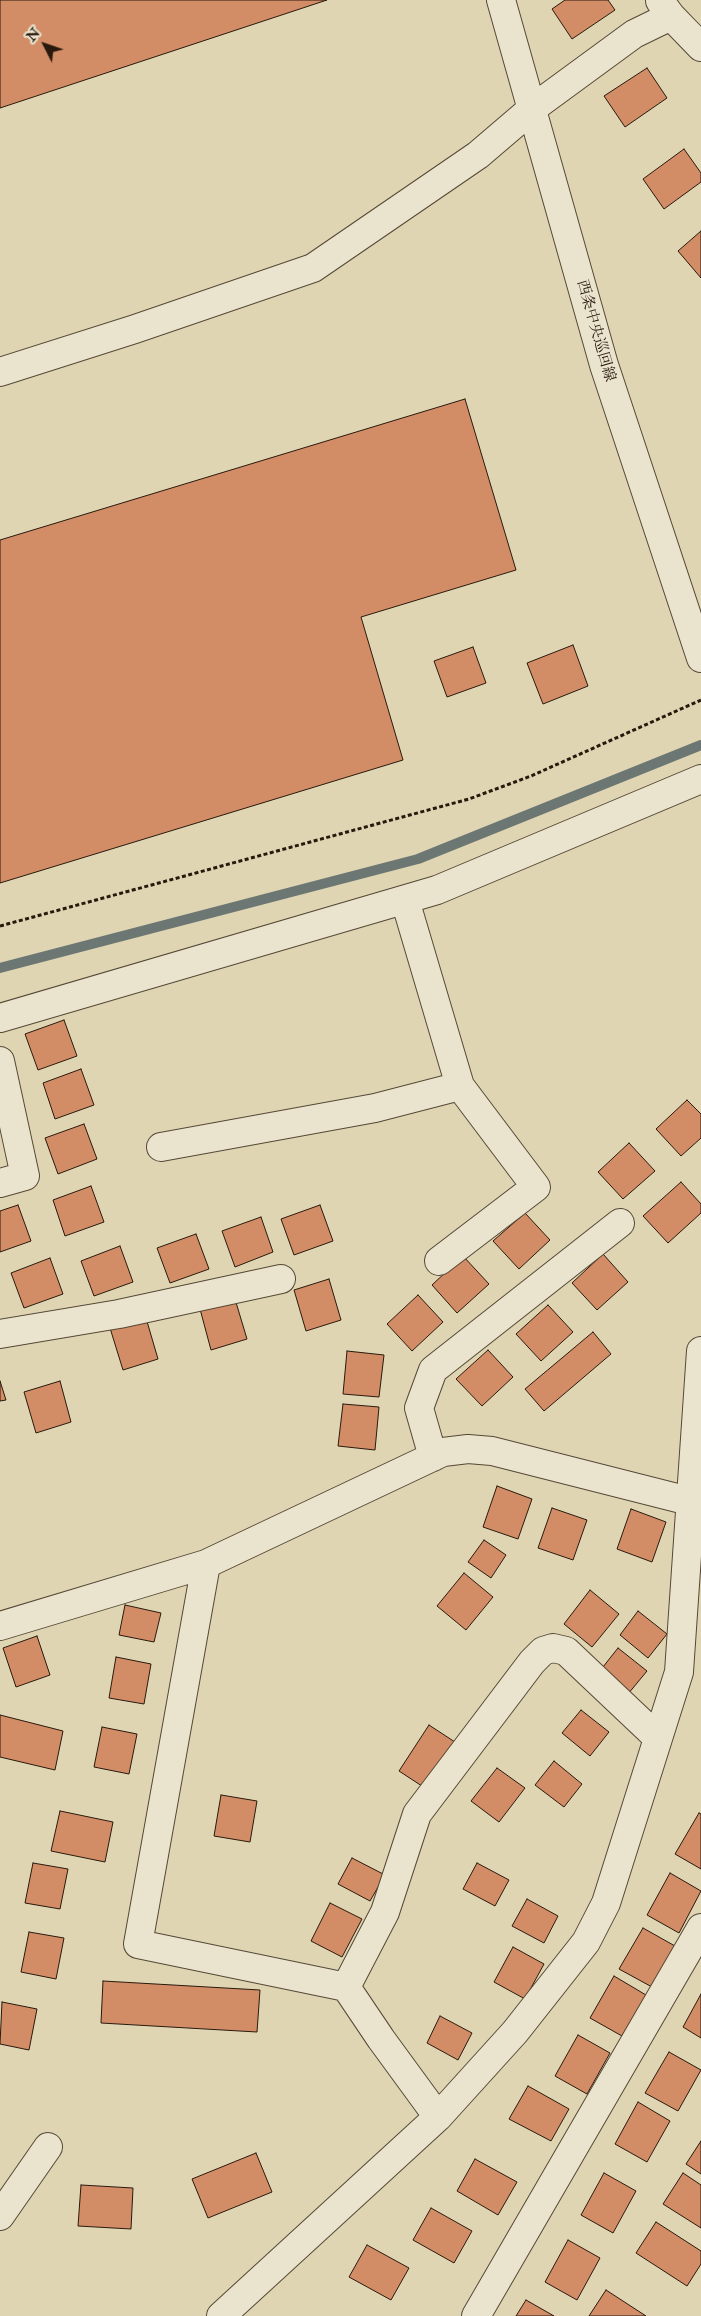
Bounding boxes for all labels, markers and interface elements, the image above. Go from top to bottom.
north arrow [20,20,70,70]
text: N [23,25,44,45]
street label: 西条中央巡回線 [572,278,618,384]

